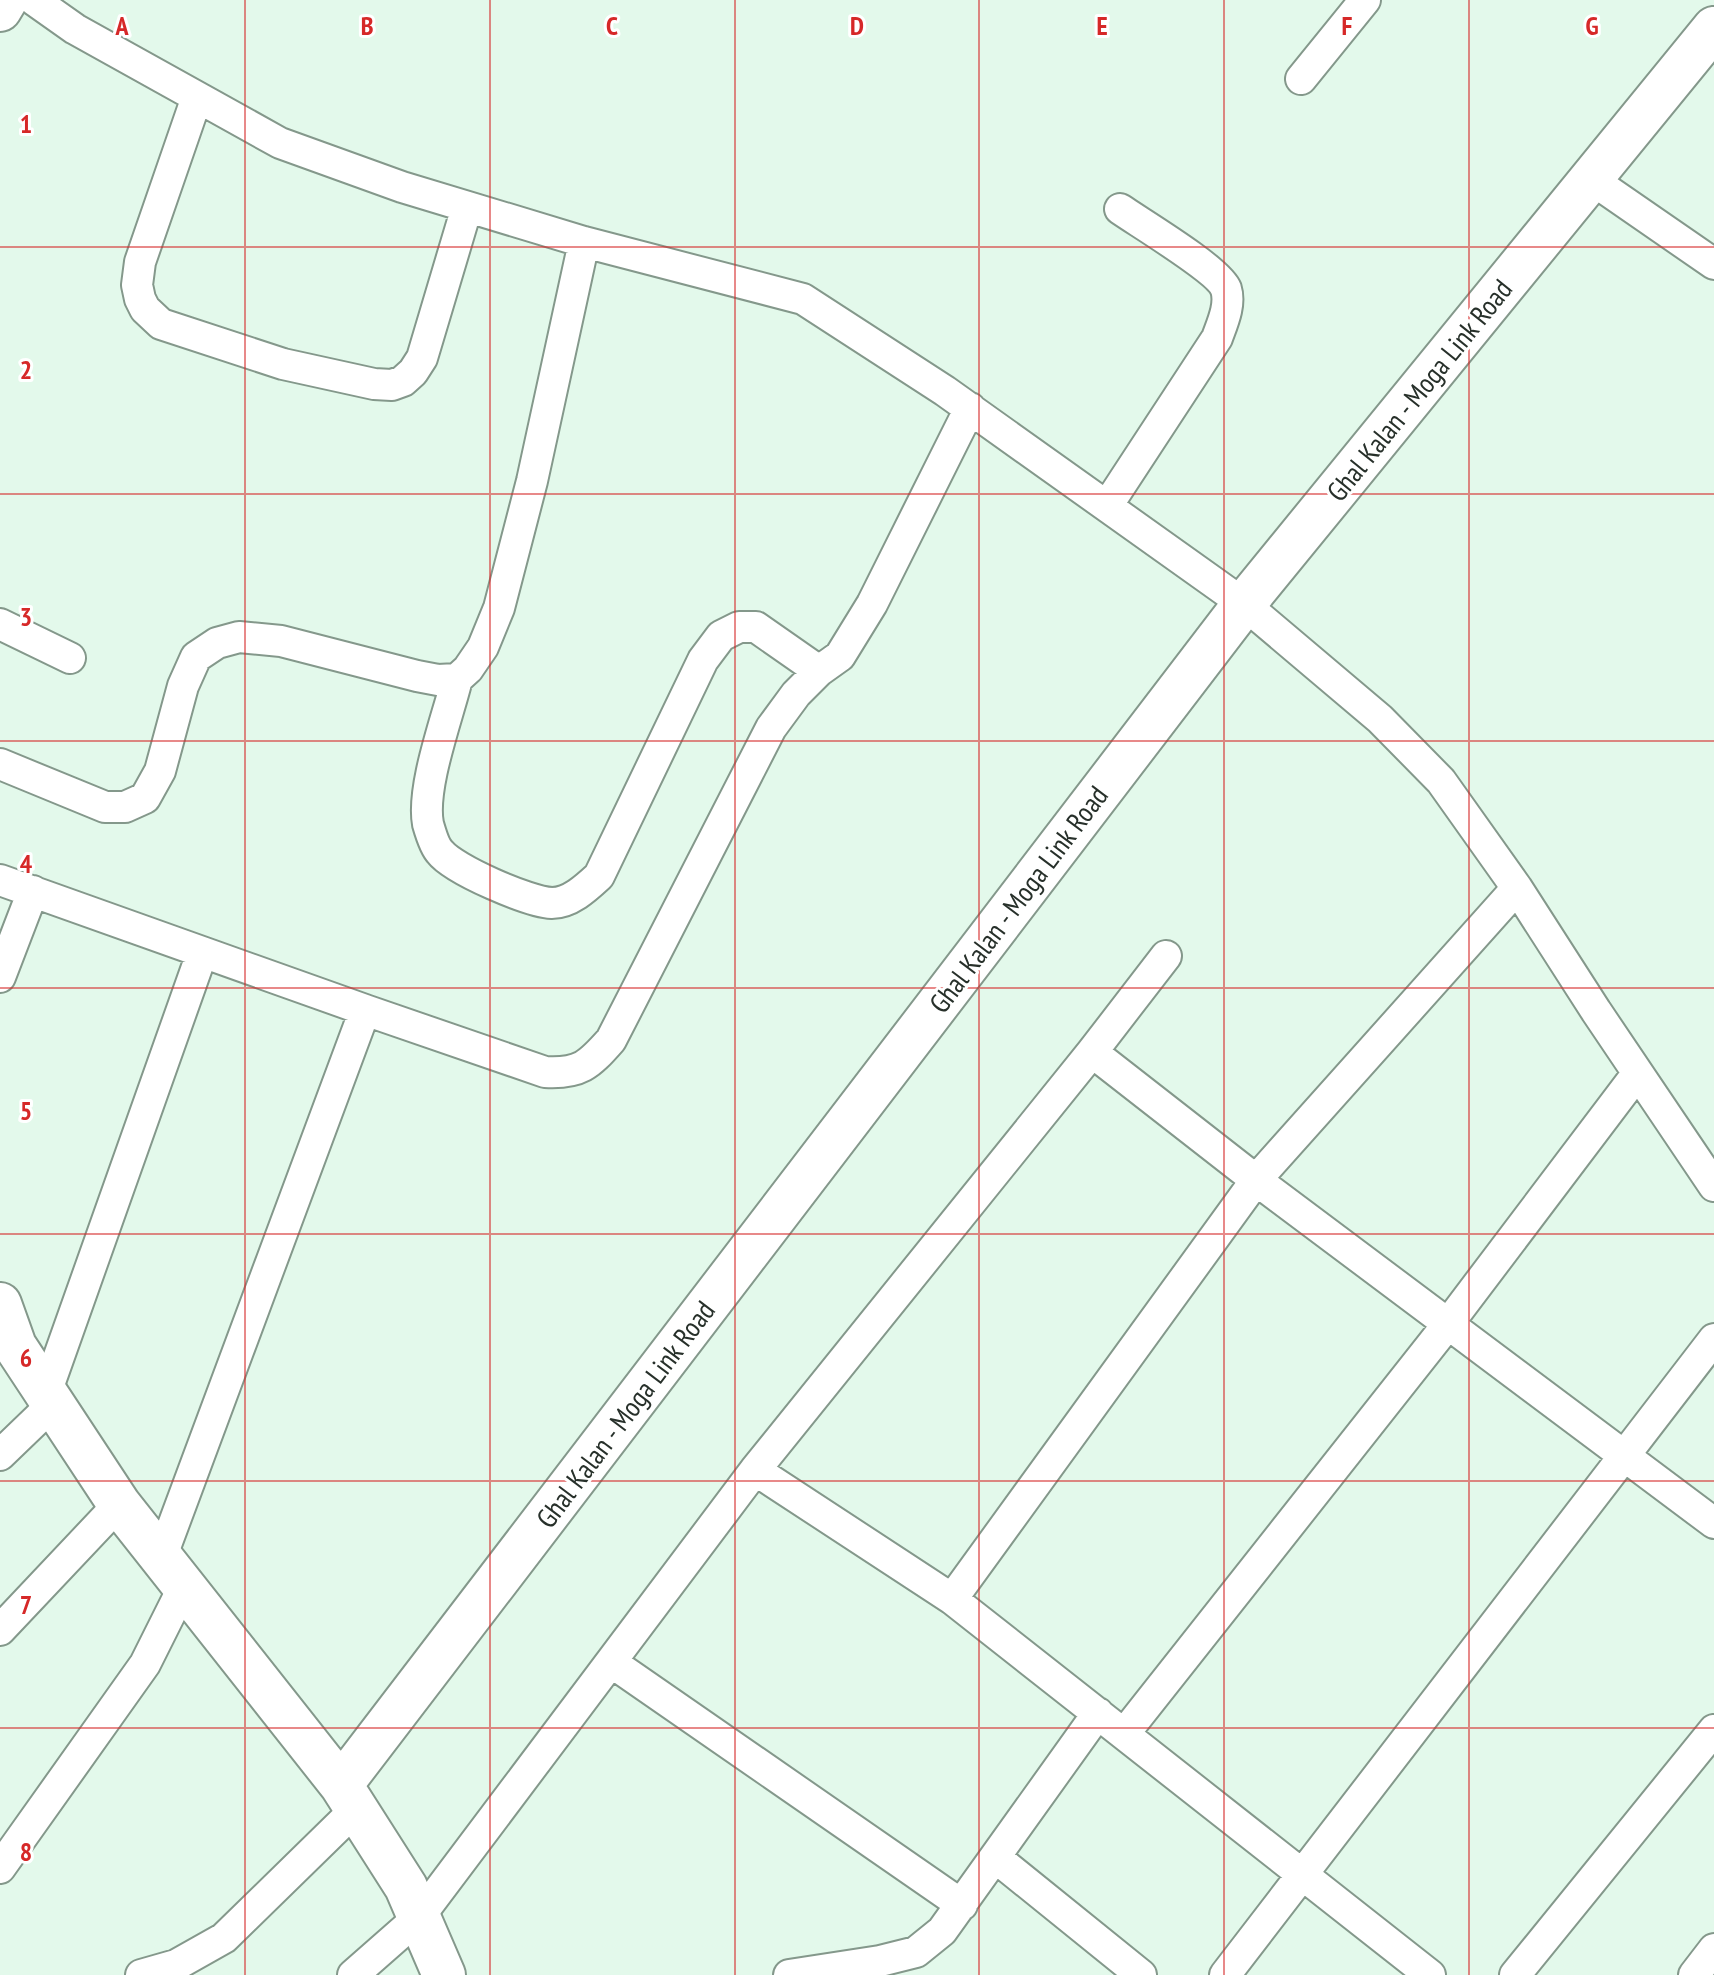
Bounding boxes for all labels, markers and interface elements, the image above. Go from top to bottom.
text: A [114,9,129,42]
text: B [361,9,374,42]
text: C [606,9,618,42]
text: D [850,9,864,42]
text: E [1096,9,1108,42]
text: F [1342,9,1353,42]
text: G [1585,9,1599,42]
text: 1 [20,107,32,140]
street label: Ghal Kalan - Moga Link Road [1318,271,1520,509]
text: 2 [20,353,32,386]
text: 3 [20,600,32,633]
street label: Ghal Kalan - Moga Link Road [920,778,1116,1020]
text: 4 [20,847,33,880]
text: 5 [20,1094,32,1127]
street label: Ghal Kalan - Moga Link Road [527,1293,723,1535]
text: 6 [20,1341,32,1374]
text: 7 [20,1588,32,1621]
text: 8 [20,1835,32,1868]

